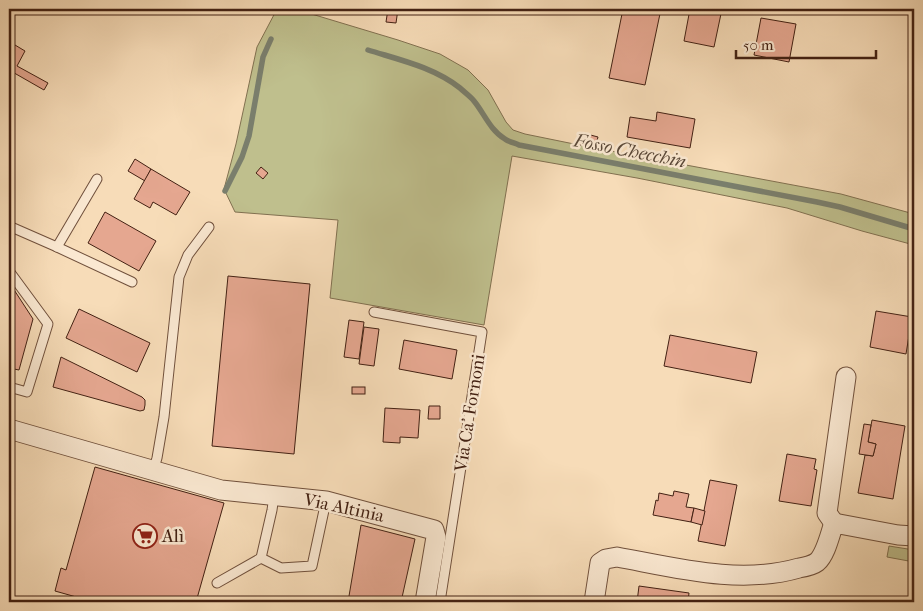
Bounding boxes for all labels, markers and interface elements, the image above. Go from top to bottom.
scale bar [736,28,876,60]
text: 50 m [743,36,774,54]
water label: Fosso Checchin [571,129,688,173]
street label: Via Ca' Fornoni [450,352,490,474]
street label: Via Altinia [301,489,387,527]
supermarket icon: Alì [132,523,158,549]
place label: Alì [161,526,185,547]

